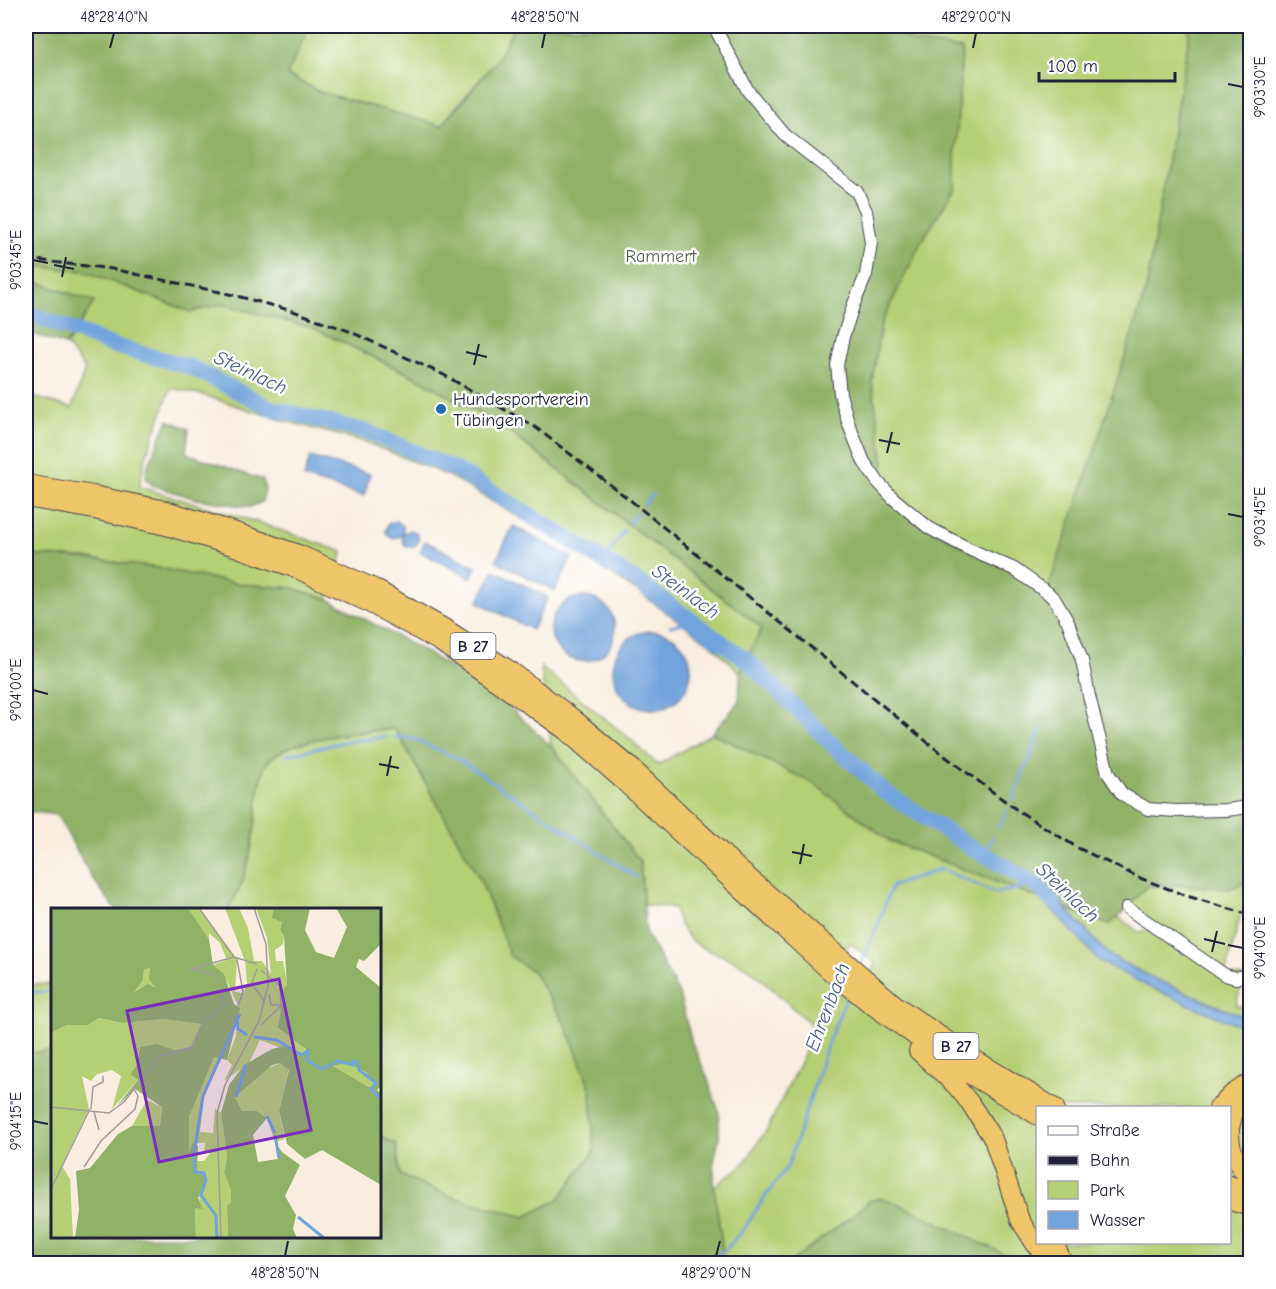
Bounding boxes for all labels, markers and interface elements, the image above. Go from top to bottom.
text: 48°28'40"N [80,8,148,26]
text: 48°28'50"N [511,8,579,26]
text: 48°29'00"N [941,8,1011,26]
scale bar [1039,45,1176,83]
text: 100 m [1048,56,1098,77]
text: 9°03'30"E [1251,56,1269,118]
text: 9°03'45"E [7,230,25,290]
park label: Rammert [626,246,697,267]
water label: Steinlach [211,346,291,399]
place label: Hundesportverein Tübingen [453,389,589,431]
marker: Hundesportverein Tübingen [434,402,448,416]
text: 9°03'45"E [1251,487,1269,547]
water label: Steinlach [648,559,724,624]
road number: B 27 [450,633,496,659]
text: 9°04'00"E [7,659,25,721]
water label: Steinlach [1031,857,1104,927]
inset map [51,908,381,1238]
text: 9°04'00"E [1251,917,1269,979]
water label: Ehrenbach [800,960,855,1055]
road number: B 27 [934,1033,978,1059]
text: 9°04'15"E [7,1092,25,1150]
legend [1036,1106,1231,1244]
text: Straße [1090,1120,1140,1141]
text: Bahn [1090,1150,1130,1171]
text: Park [1090,1180,1125,1201]
text: Wasser [1090,1210,1146,1231]
text: 48°28'50"N [251,1264,319,1282]
text: 48°29'00"N [681,1264,751,1282]

